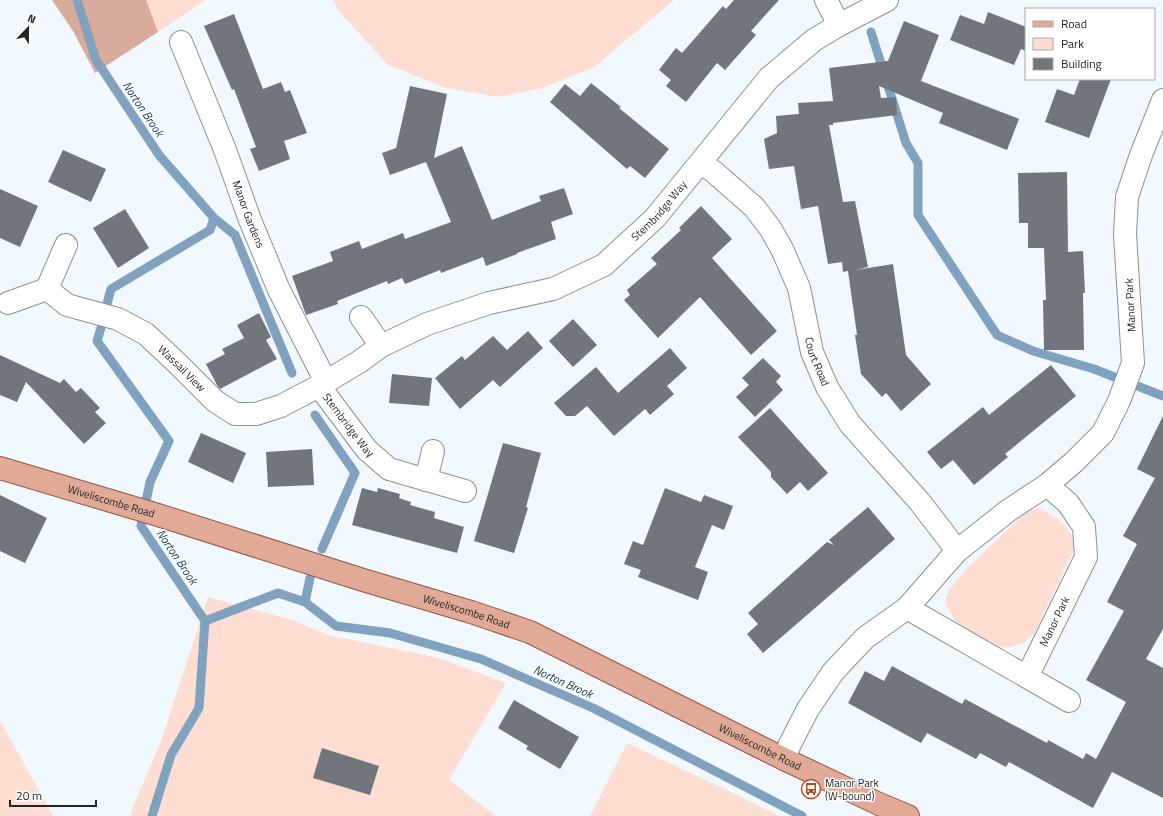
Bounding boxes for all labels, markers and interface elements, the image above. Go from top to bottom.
north arrow [8,8,48,48]
legend [1025,8,1155,80]
text: N [25,10,38,28]
text: Road [1061,14,1087,33]
text: Park [1061,34,1084,53]
text: Building [1061,54,1102,73]
water label: Norton Brook [118,77,170,142]
street label: Stembridge Way [627,177,691,244]
street label: Manor Gardens [229,178,269,250]
street label: Manor Park [1121,277,1139,332]
street label: Court Road [801,336,834,389]
street label: Wassail View [155,341,210,396]
street label: Stembridge Way [319,390,378,461]
street label: Wiveliscombe Road [66,481,157,522]
water label: Norton Brook [152,525,204,590]
street label: Wiveliscombe Road [421,590,512,633]
street label: Manor Park [1035,593,1074,649]
water label: Norton Brook [530,660,598,704]
street label: Wiveliscombe Road [716,720,804,774]
place label: Manor Park (W-bound) [825,775,879,804]
bus stop icon: Manor Park (W-bound) [800,778,822,800]
scale bar [10,782,96,808]
text: 20 m [16,786,42,805]

